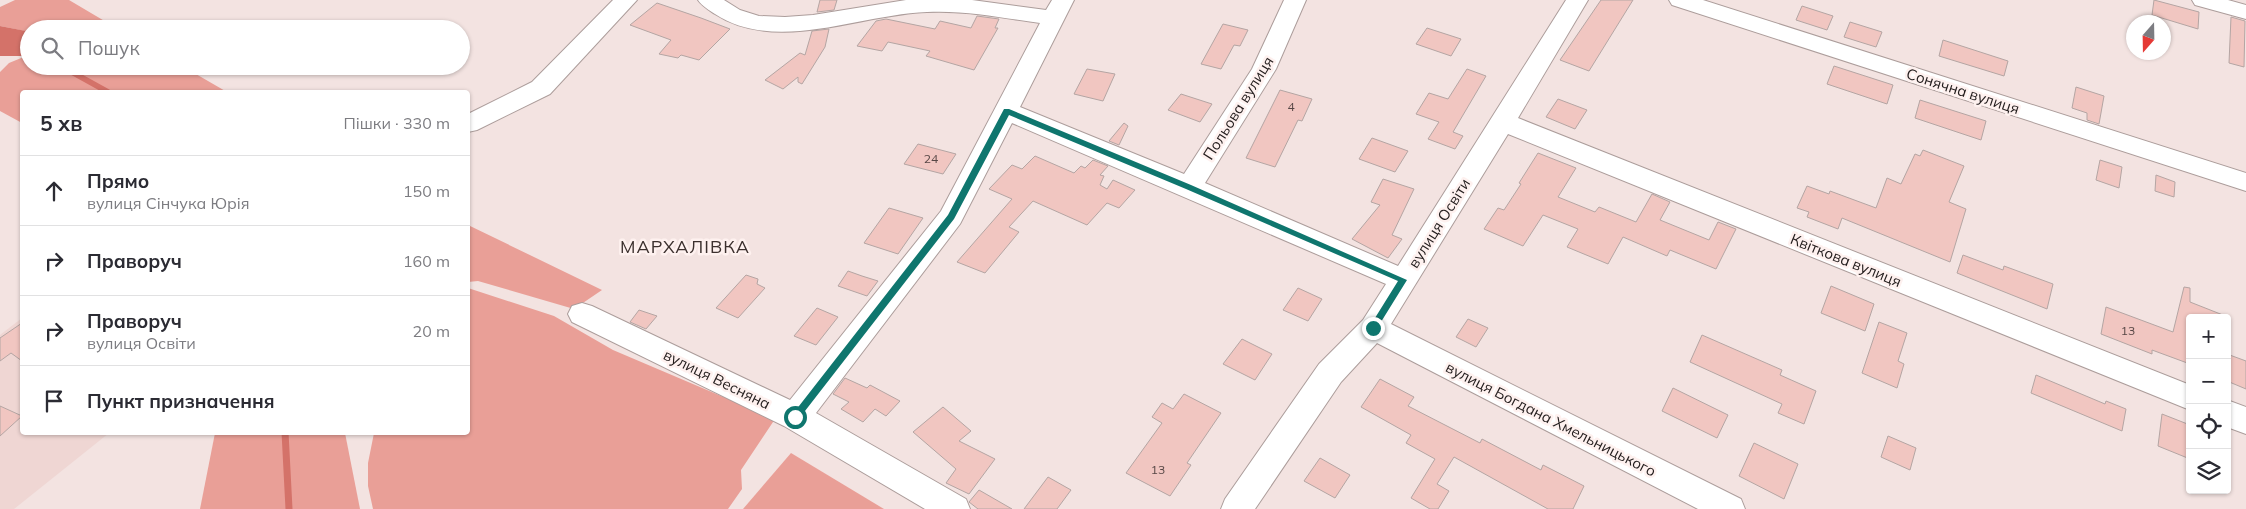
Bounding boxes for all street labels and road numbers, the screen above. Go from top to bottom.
street label: Польова вулиця [1199,53,1277,163]
street label: Сонячна вулиця [1904,64,2022,118]
street label: вулиця Освіти [1404,175,1474,271]
street label: Квіткова вулиця [1788,229,1904,291]
street label: вулиця Весняна [660,345,774,413]
street label: вулиця Богдана Хмельницького [1443,358,1659,480]

